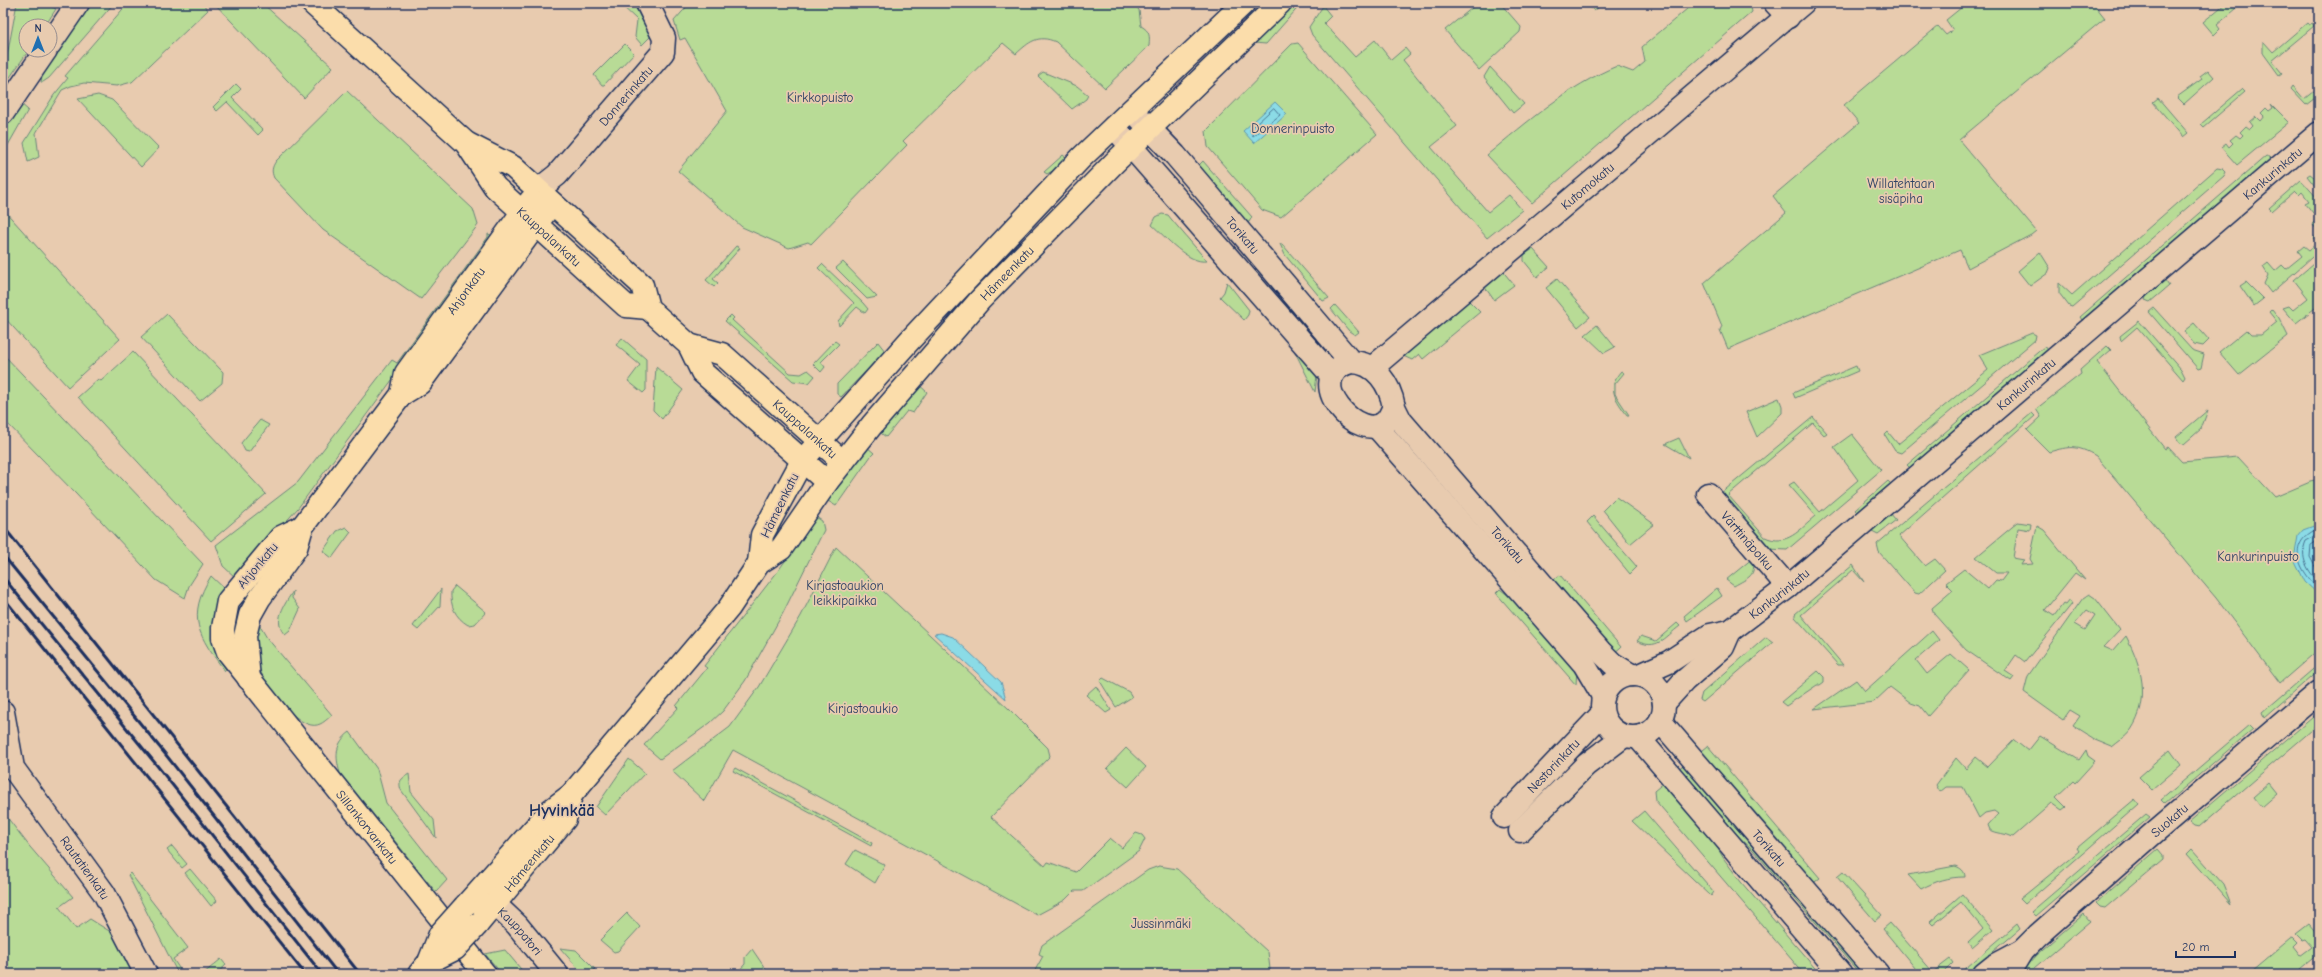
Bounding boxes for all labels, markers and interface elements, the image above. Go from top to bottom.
north arrow [18,18,58,58]
text: N [34,22,42,35]
street label: Donnerinkatu [596,63,656,129]
park label: Kirkkopuisto [787,90,853,105]
park label: Donnerinpuisto [1251,121,1335,136]
street label: Kankurinkatu [2240,144,2305,203]
street label: Kutomokatu [1558,159,1617,213]
park label: Willatehtaan sisäpiha [1867,176,1935,206]
street label: Kauppalankatu [514,204,584,269]
street label: Torikatu [1223,214,1262,257]
street label: Hämeenkatu [977,243,1037,304]
street label: Ahjonkatu [444,264,488,318]
street label: Kankurinkatu [1994,355,2059,413]
street label: Kauppalankatu [770,396,840,461]
street label: Hämeenkatu [757,470,802,540]
street label: Värttinäpolku [1718,508,1777,573]
street label: Torikatu [1488,523,1527,566]
street label: Ahjonkatu [234,540,281,591]
park label: Kankurinpuisto [2217,549,2299,564]
street label: Kankurinkatu [1746,565,1812,622]
park label: Kirjastoaukion leikkipaikka [806,578,884,608]
park label: Kirjastoaukio [828,701,898,716]
street label: Nestorinkatu [1524,736,1583,796]
street label: Sillankorvankatu [333,787,401,867]
street label: Suokatu [2148,800,2191,840]
district label: Hyvinkää [529,801,595,820]
street label: Torikatu [1749,827,1789,870]
street label: Hämeenkatu [501,831,557,895]
street label: Rautatienkatu [57,833,113,902]
street label: Kauppatori [495,904,545,958]
park label: Jussinmäki [1131,916,1191,931]
scale bar [2176,933,2235,959]
text: 20 m [2182,940,2210,954]

